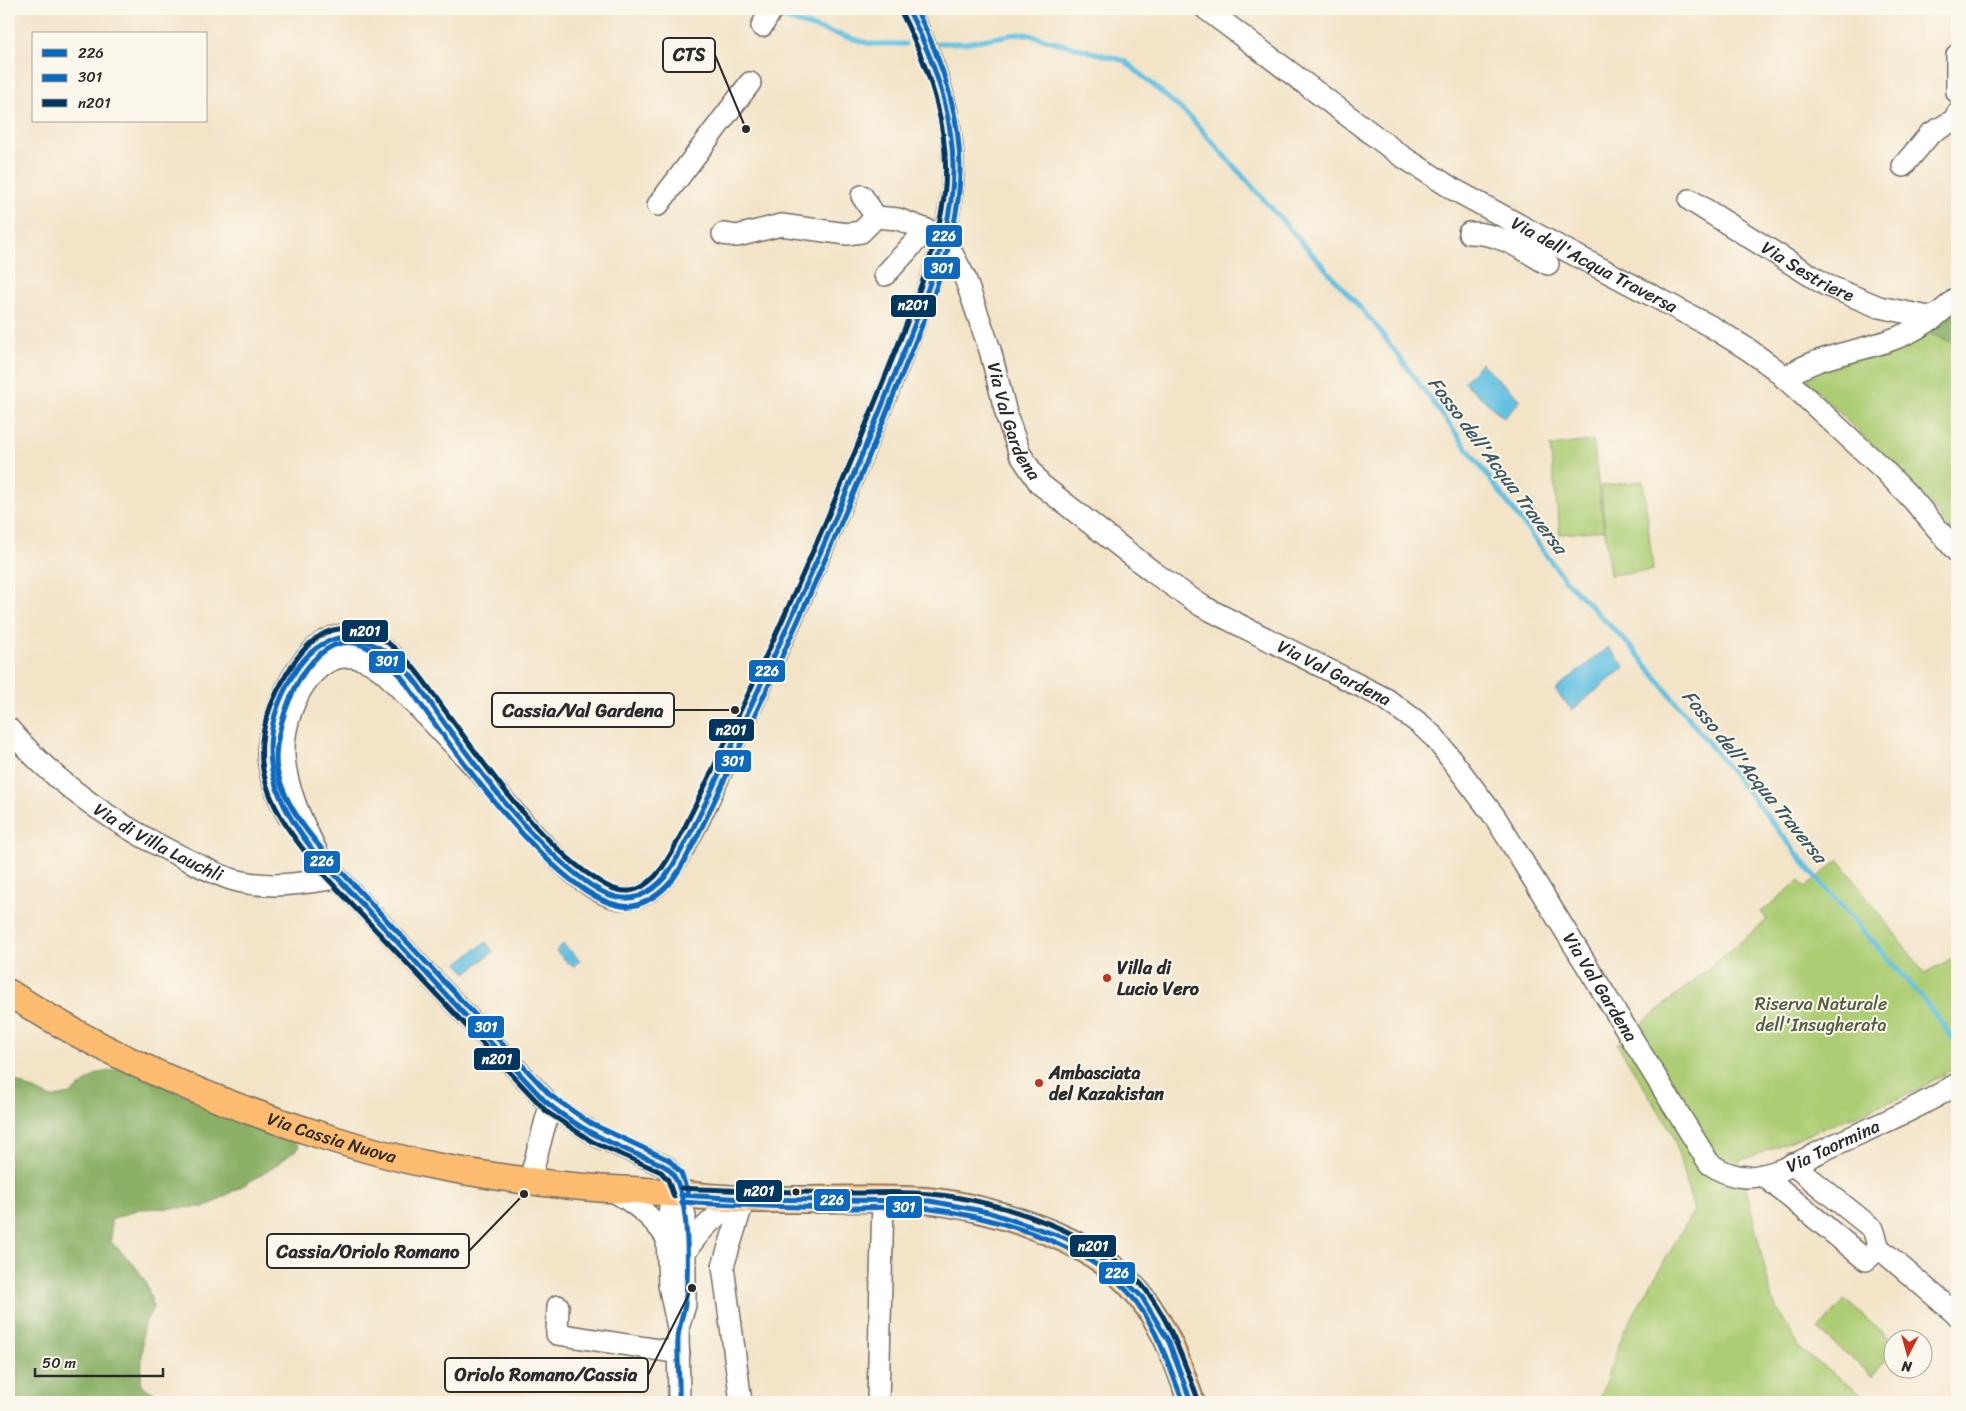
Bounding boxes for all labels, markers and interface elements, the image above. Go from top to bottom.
legend [32,32,208,122]
callout: CTS [663,38,715,72]
text: CTS [672,38,706,71]
text: 226 [78,40,104,66]
text: 301 [78,64,102,90]
text: n201 [78,90,111,116]
street label: Via dell'Acqua Traversa [1505,207,1684,323]
line badge: 226 [925,224,963,248]
text: 226 [931,224,956,249]
street label: Via Sestriere [1755,232,1859,311]
line badge: 301 [923,256,961,280]
text: 301 [930,256,953,281]
text: n201 [897,293,928,318]
line badge: n201 [890,294,937,318]
street label: Via Val Gardena [978,359,1049,487]
water label: Fosso dell'Acqua Traversa [1419,369,1577,563]
line badge: n201 [341,619,389,643]
text: n201 [349,619,380,644]
street label: Via Val Gardena [1272,631,1397,715]
text: 301 [375,649,398,674]
line badge: 301 [368,650,406,674]
line badge: 226 [748,659,786,683]
text: 226 [754,659,779,684]
water label: Fosso dell'Acqua Traversa [1674,682,1837,873]
callout: Cassia/Val Gardena [492,693,674,727]
text: Cassia/Val Gardena [501,694,664,727]
line badge: n201 [708,718,755,742]
text: n201 [715,718,746,743]
line badge: 301 [714,749,752,773]
text: 301 [721,749,744,774]
street label: Via di Villa Lauchli [87,794,229,891]
text: 226 [309,849,334,874]
line badge: 226 [303,850,341,874]
street label: Via Val Gardena [1554,926,1646,1048]
place label: Villa di Lucio Vero [1117,952,1200,1005]
marker: Villa di Lucio Vero [1101,972,1113,984]
park label: Riserva Naturale dell'Insugherata [1755,988,1887,1041]
line badge: 301 [467,1015,505,1039]
text: 301 [474,1015,497,1040]
line badge: n201 [473,1047,521,1071]
text: n201 [481,1047,512,1072]
place label: Ambasciata del Kazakistan [1048,1057,1164,1110]
marker: Ambasciata del Kazakistan [1033,1077,1045,1089]
street label: Via Cassia Nuova [263,1103,401,1173]
street label: Via Taormina [1781,1110,1885,1182]
line badge: n201 [735,1179,783,1203]
text: n201 [743,1179,774,1204]
unlabelled marker [791,1187,801,1197]
line badge: 226 [813,1188,851,1212]
text: 226 [819,1188,844,1213]
line badge: 301 [885,1195,923,1219]
text: 301 [892,1195,915,1220]
callout: Cassia/Oriolo Romano [267,1234,469,1268]
line badge: n201 [1069,1234,1117,1258]
text: n201 [1077,1234,1108,1259]
text: Cassia/Oriolo Romano [276,1235,460,1268]
line badge: 226 [1098,1261,1136,1285]
text: 226 [1104,1261,1129,1286]
north arrow [1884,1328,1934,1378]
scale bar [35,1346,162,1378]
text: 50 m [42,1350,77,1376]
text: N [1900,1353,1914,1379]
callout: Oriolo Romano/Cassia [445,1358,648,1392]
text: Oriolo Romano/Cassia [455,1358,638,1391]

